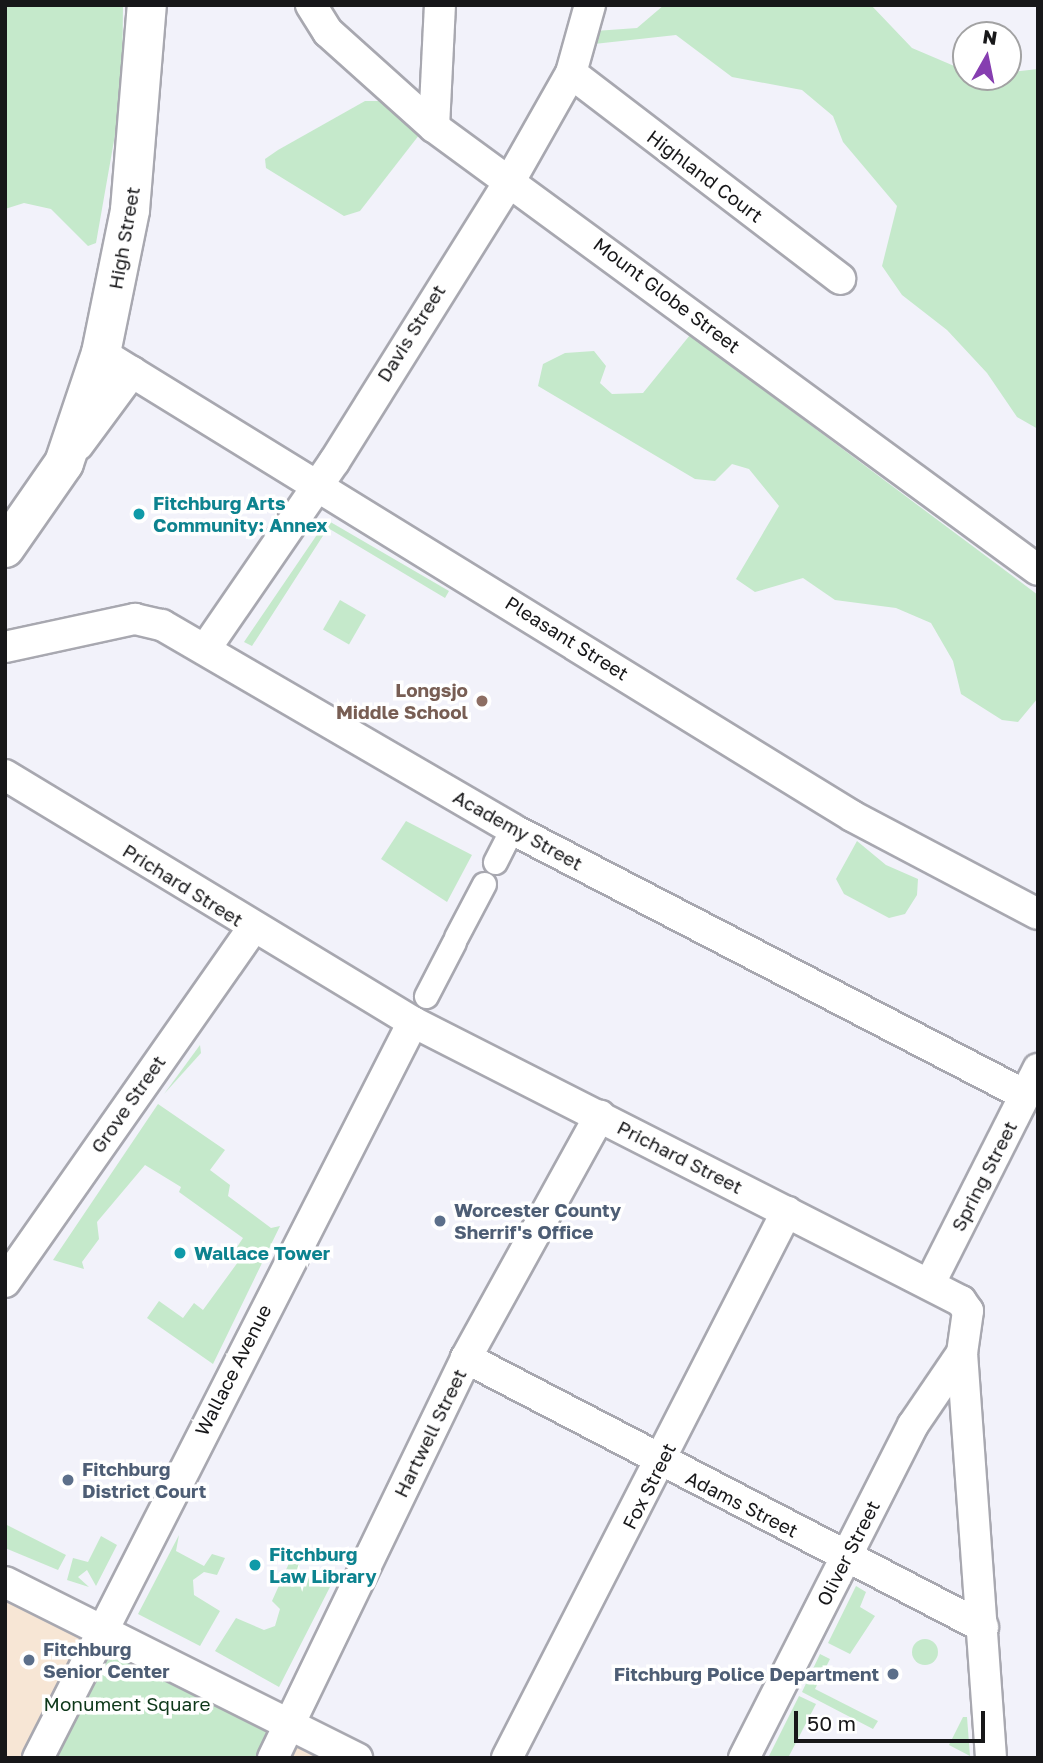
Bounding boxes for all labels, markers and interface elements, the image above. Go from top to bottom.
north arrow [952,21,1022,91]
text: N [981,24,999,49]
street label: Highland Court [643,125,767,227]
street label: High Street [104,185,144,291]
street label: Mount Globe Street [589,232,745,358]
street label: Davis Street [372,280,450,386]
place label: Fitchburg Arts Community: Annex [153,492,327,536]
marker: Fitchburg Arts Community: Annex [131,506,147,522]
street label: Pleasant Street [501,591,633,685]
place label: Longsjo Middle School [336,679,468,723]
marker: Longsjo Middle School [474,693,490,709]
street label: Academy Street [449,785,587,875]
street label: Prichard Street [119,839,247,931]
street label: Grove Street [86,1051,170,1157]
street label: Prichard Street [614,1116,746,1198]
street label: Spring Street [946,1117,1022,1235]
place label: Worcester County Sherrif's Office [454,1199,621,1243]
marker: Worcester County Sherrif's Office [432,1213,448,1229]
place label: Wallace Tower [194,1242,330,1264]
marker: Wallace Tower [172,1245,188,1261]
street label: Wallace Avenue [190,1301,276,1439]
street label: Hartwell Street [389,1365,471,1501]
street label: Fox Street [618,1439,680,1533]
place label: Fitchburg District Court [82,1458,206,1502]
street label: Adams Street [682,1466,802,1542]
marker: Fitchburg District Court [60,1472,76,1488]
street label: Oliver Street [812,1497,884,1609]
place label: Fitchburg Law Library [269,1543,377,1587]
marker: Fitchburg Law Library [247,1557,263,1573]
place label: Fitchburg Senior Center [43,1638,170,1682]
marker: Fitchburg Senior Center [21,1652,37,1668]
place label: Fitchburg Police Department [614,1663,879,1685]
marker: Fitchburg Police Department [885,1666,901,1682]
park label: Monument Square [44,1693,210,1715]
scale bar [798,1696,989,1740]
text: 50 m [807,1710,856,1736]

